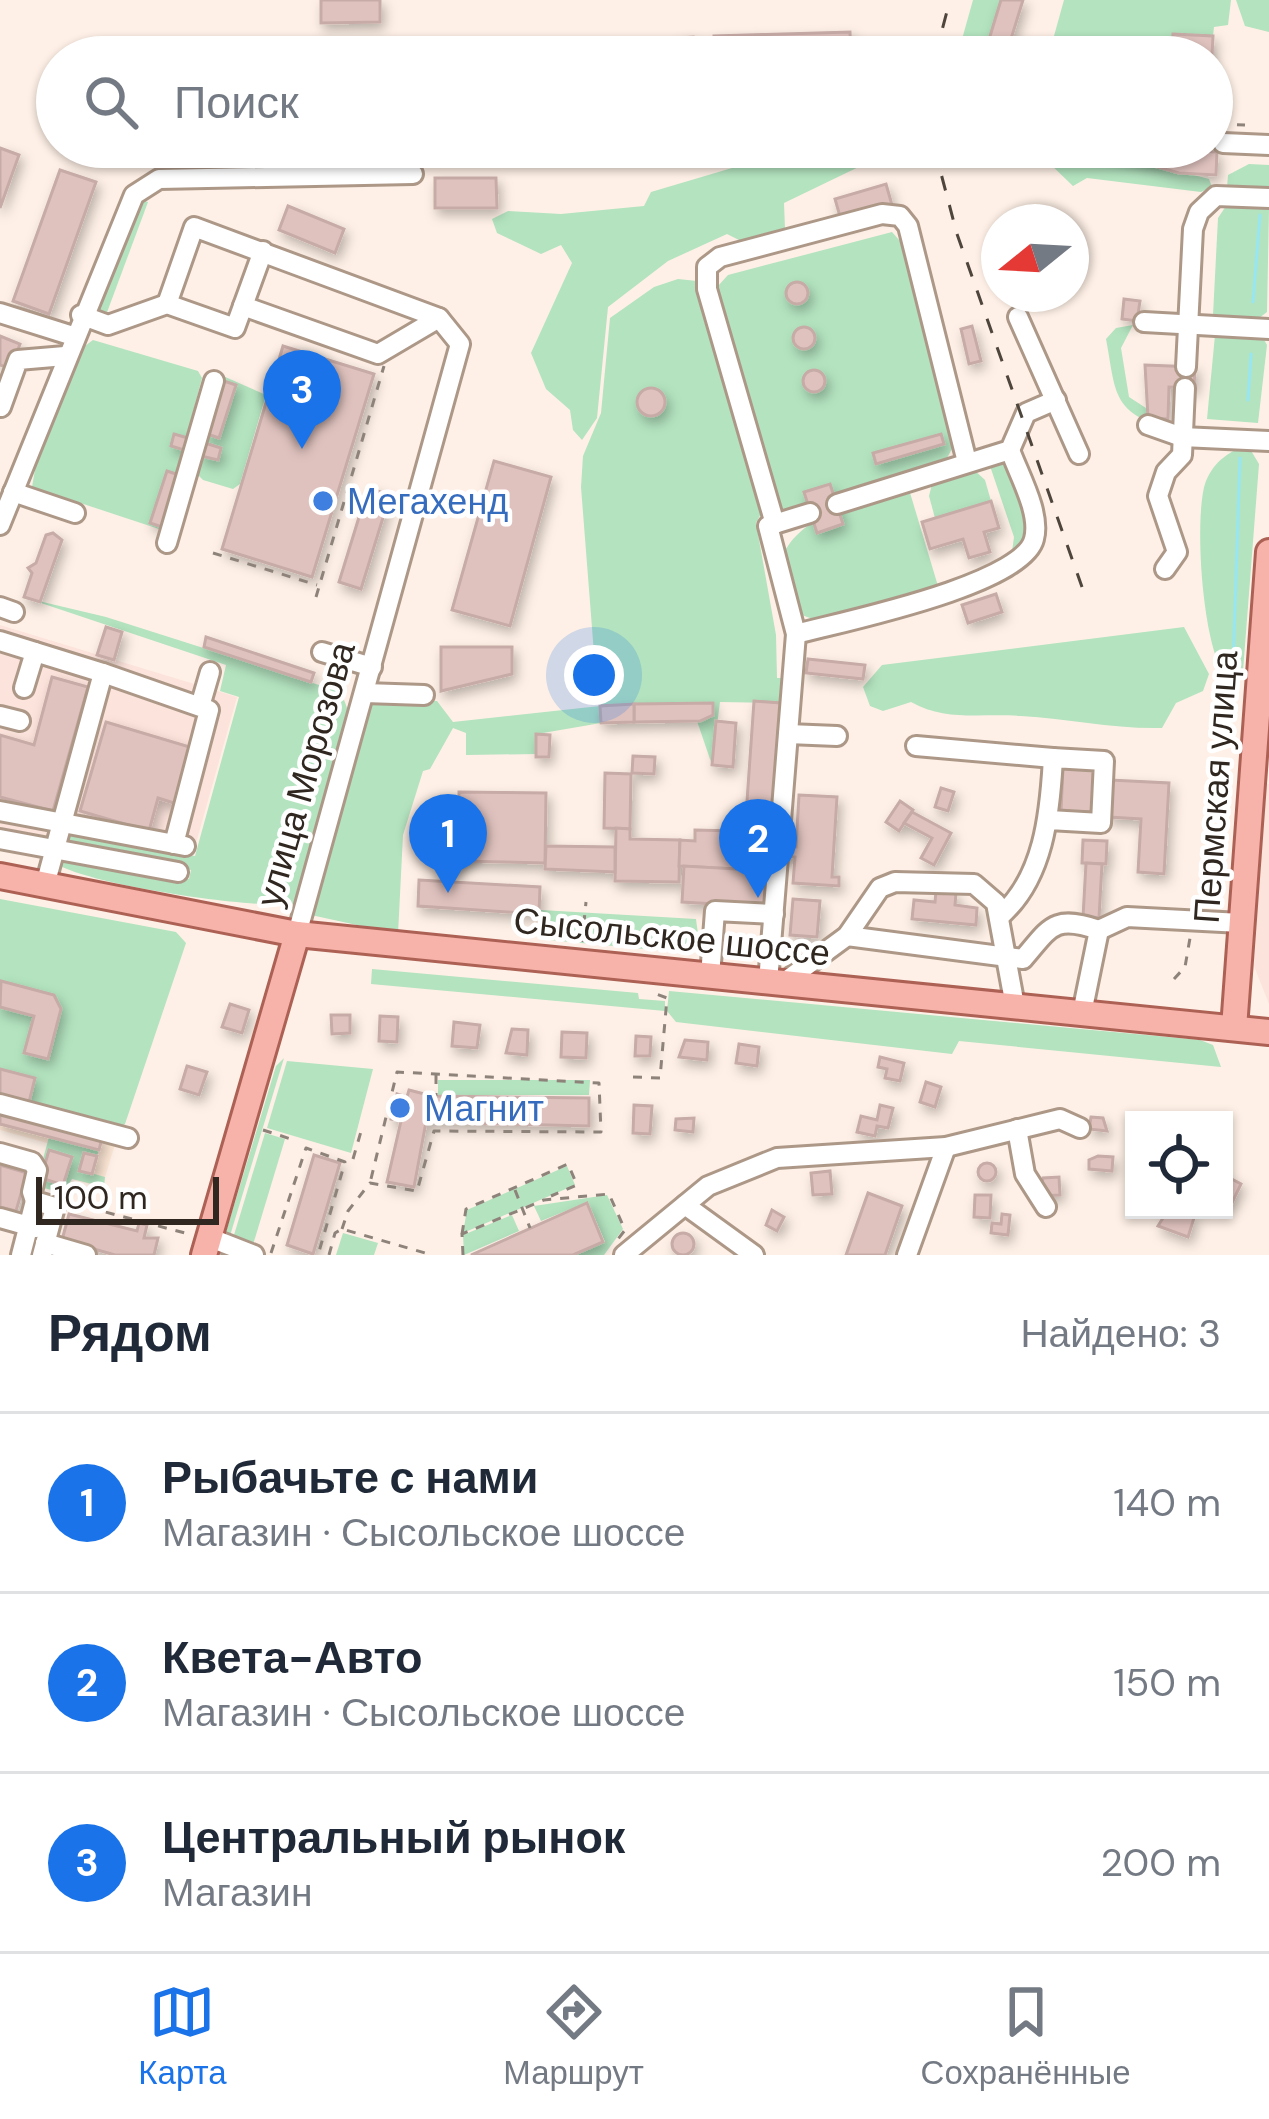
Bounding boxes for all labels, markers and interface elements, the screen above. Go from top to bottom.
search box [36,36,1233,168]
icon: search [78,69,144,135]
text: Поиск [174,73,299,132]
north arrow [981,204,1089,312]
pin: 3 [263,350,341,449]
place label: Мегахенд [347,478,508,525]
marker: Мегахенд [310,488,336,514]
street label: улица Морозова [245,635,366,912]
your location [564,645,624,705]
street label: Пермская улица [1183,648,1249,925]
pin: 1 [409,794,487,893]
pin: 2 [719,799,797,898]
street label: Сысольское шоссе [511,897,833,976]
place label: Магнит [424,1085,544,1132]
marker: Магнит [387,1095,413,1121]
map controls [1125,1111,1233,1219]
button: locate [1125,1111,1233,1219]
scale bar [36,1171,219,1224]
text: 100 m [54,1176,148,1219]
text: Рядом [48,1300,212,1367]
text: Найдено: 3 [1020,1308,1221,1359]
text: Рыбачьте с нами [162,1448,538,1507]
text: 1 [80,1477,94,1528]
text: 140 m [1113,1477,1221,1528]
text: Магазин · Сысольское шоссе [162,1507,685,1558]
text: Квета-Авто [162,1628,422,1687]
text: 2 [76,1657,98,1708]
text: 150 m [1113,1657,1221,1708]
text: Магазин · Сысольское шоссе [162,1687,685,1738]
text: Центральный рынок [162,1808,625,1867]
text: 3 [75,1837,99,1888]
text: 200 m [1100,1837,1221,1888]
text: Магазин [162,1867,312,1918]
tab: Карта [138,1979,227,2094]
tab: Маршрут [503,1979,644,2094]
tab: Сохранённые [921,1979,1131,2094]

